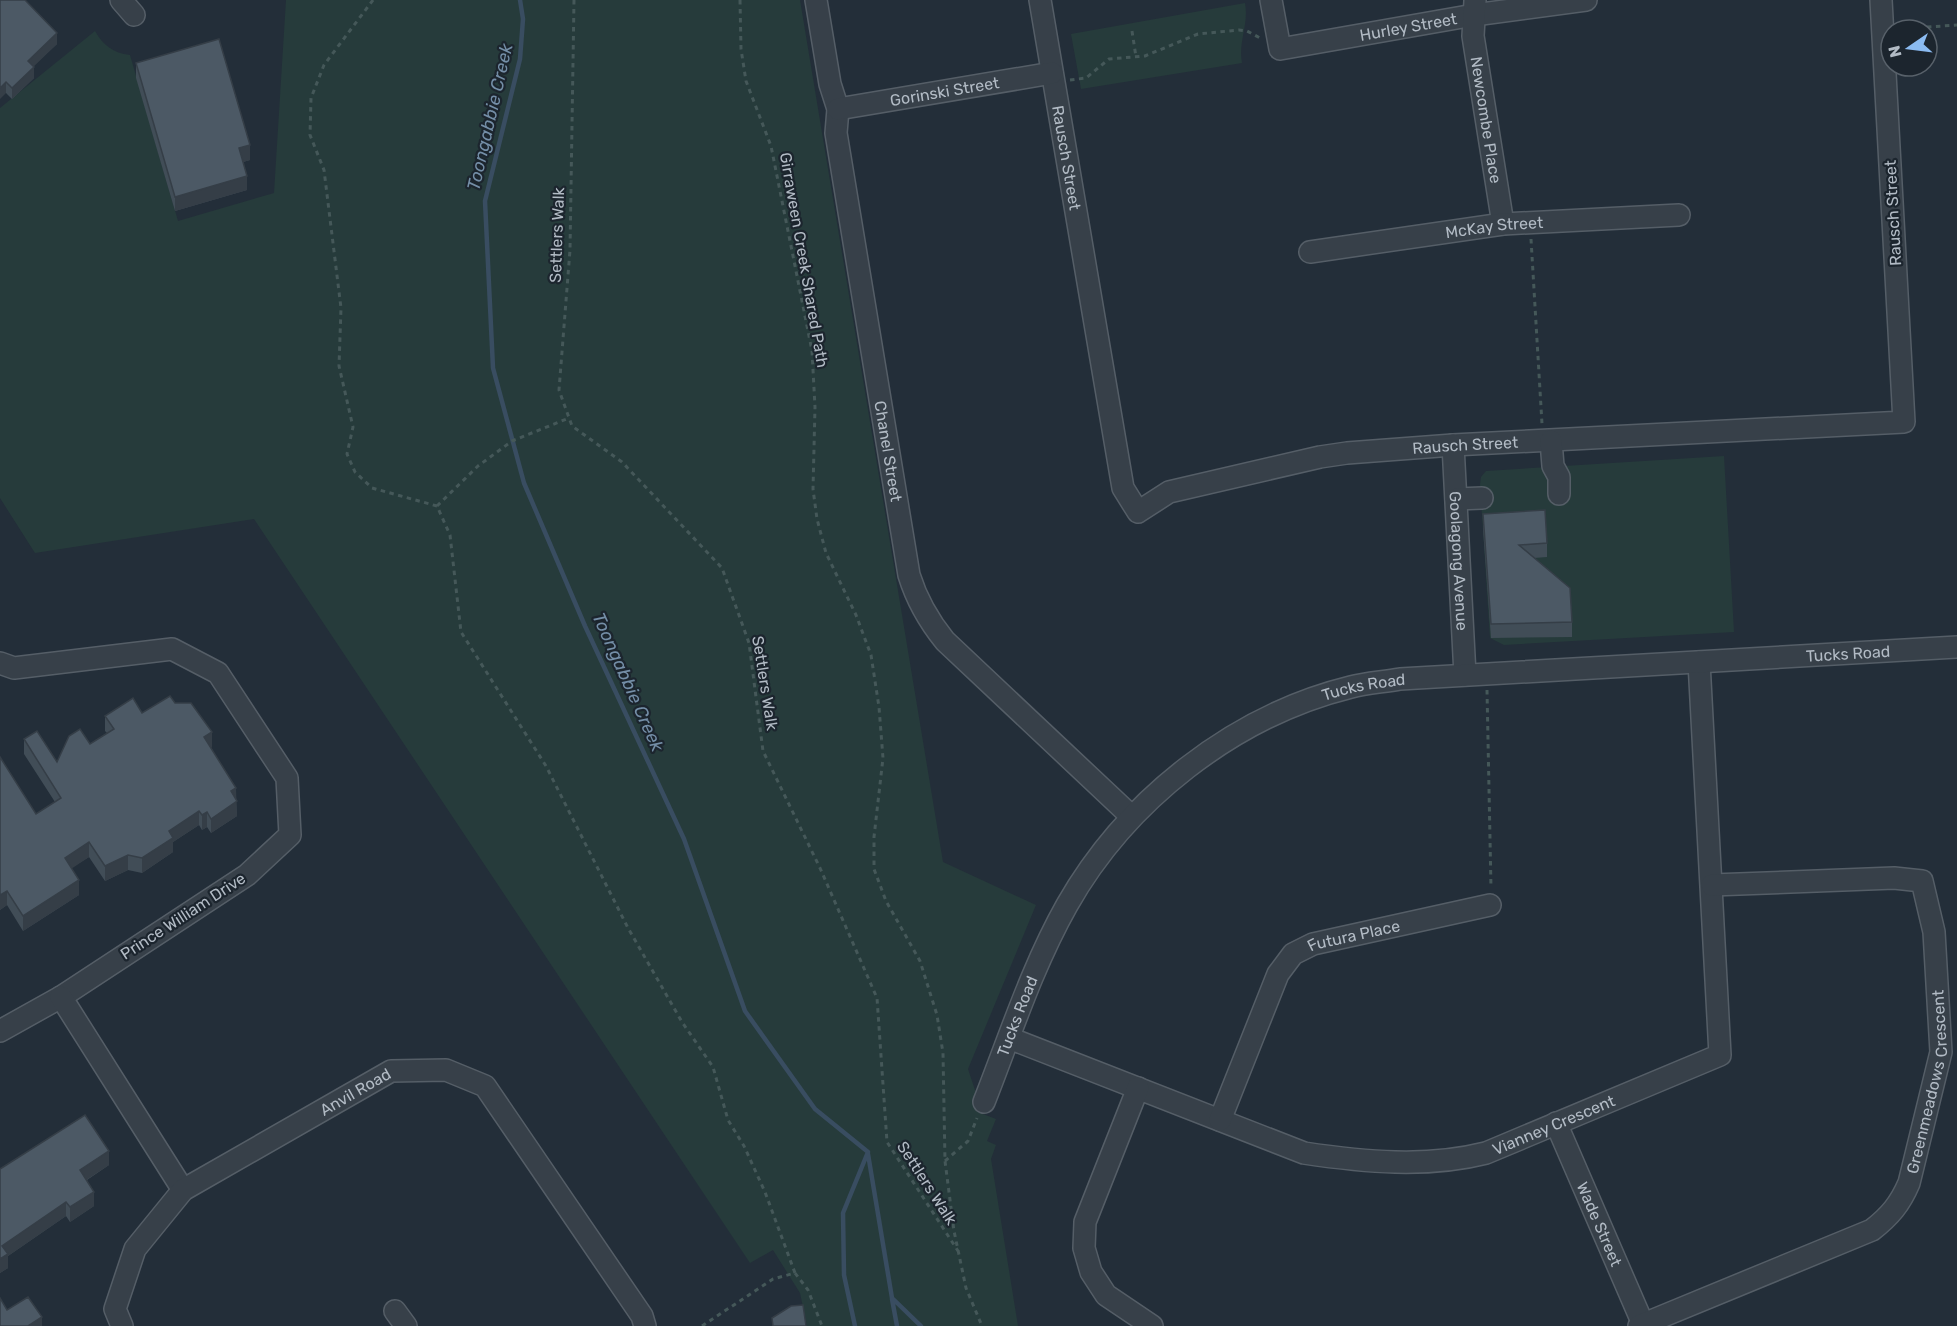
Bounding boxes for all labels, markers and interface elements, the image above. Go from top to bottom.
street label: Hurley Street [1358,9,1458,44]
north arrow [1879,18,1939,78]
water label: Toongabbie Creek [462,41,518,193]
text: N [1884,44,1906,59]
street label: Newcombe Place [1467,55,1506,185]
street label: Gorinski Street [889,73,1000,110]
street label: Rausch Street [1049,104,1085,212]
street label: Girraween Creek Shared Path [776,151,832,369]
street label: Rausch Street [1881,160,1905,266]
street label: Settlers Walk [546,186,568,283]
street label: McKay Street [1444,212,1544,242]
street label: Chanel Street [871,399,906,503]
street label: Rausch Street [1412,432,1519,458]
street label: Goolagong Avenue [1446,491,1472,631]
water label: Toongabbie Creek [587,609,669,756]
street label: Settlers Walk [748,634,782,732]
street label: Tucks Road [1805,641,1891,665]
street label: Tucks Road [1319,669,1406,704]
street label: Prince William Drive [117,868,249,964]
street label: Futura Place [1304,916,1402,955]
street label: Tucks Road [993,973,1041,1059]
street label: Greenmeadows Crescent [1902,989,1951,1176]
street label: Anvil Road [316,1064,394,1119]
street label: Vianney Crescent [1489,1091,1618,1159]
street label: Settlers Walk [893,1138,961,1229]
street label: Wade Street [1573,1179,1626,1269]

